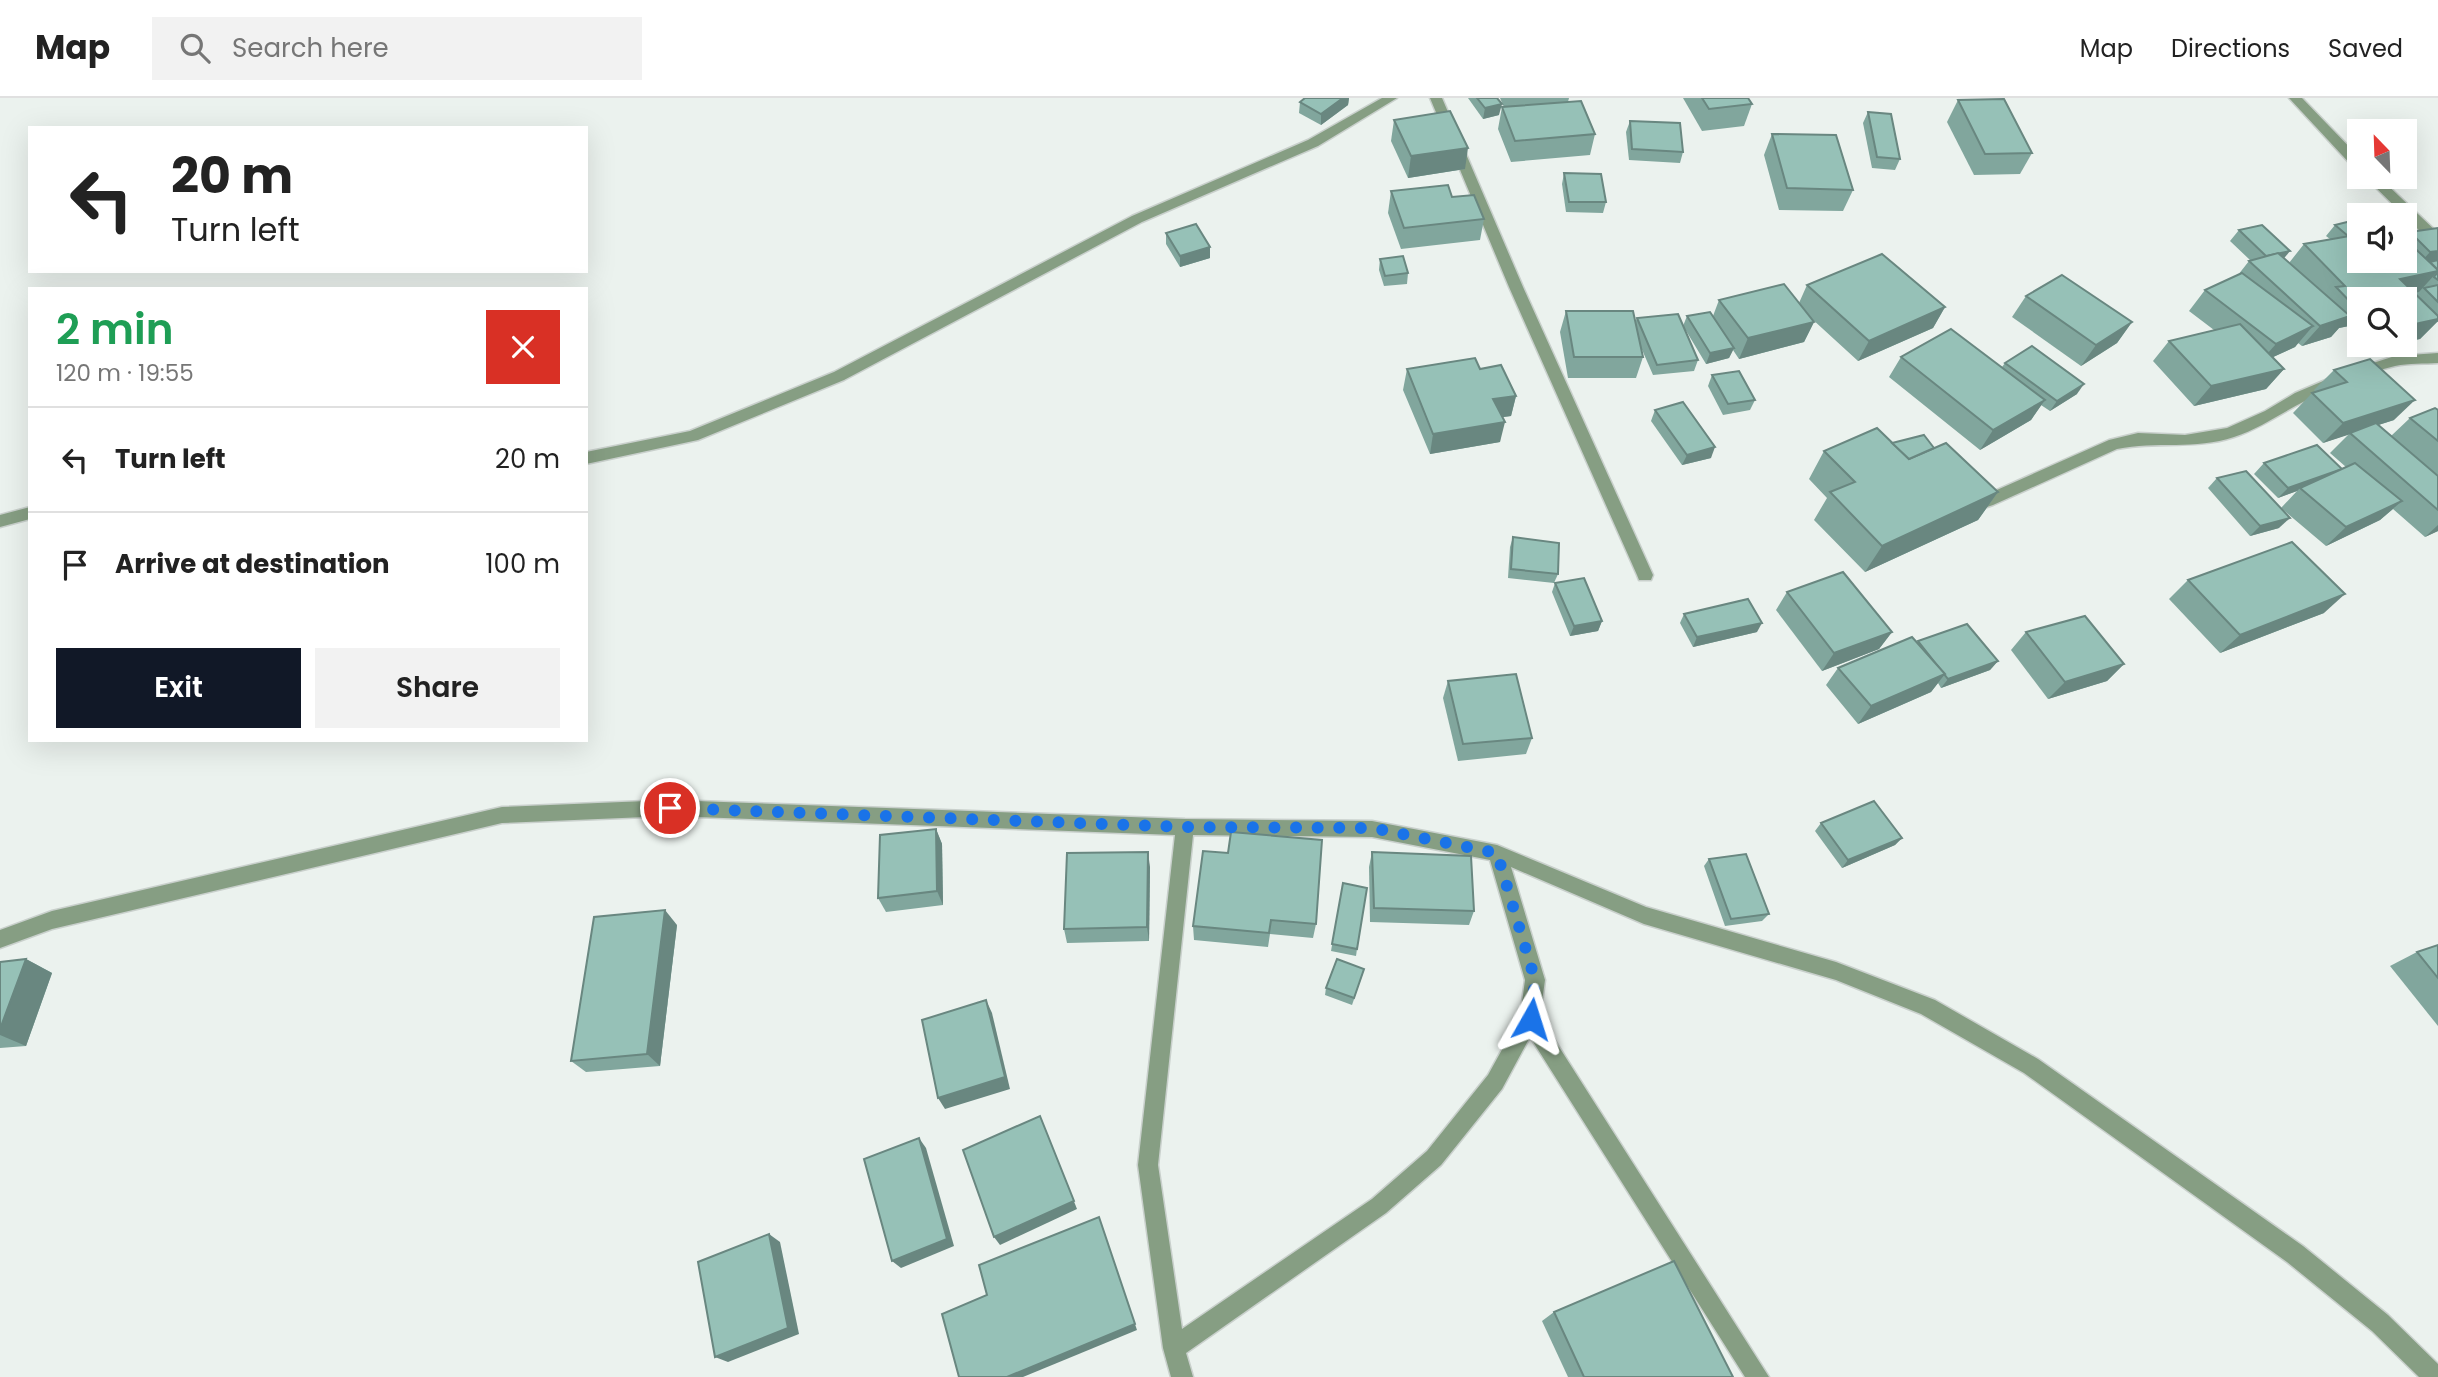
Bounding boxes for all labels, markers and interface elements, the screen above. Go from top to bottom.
search box [152,17,642,80]
text: Map [35,24,110,71]
icon: search [176,29,214,67]
text: Search here [232,30,389,66]
text: Map [2080,32,2133,65]
text: Directions [2171,32,2290,65]
text: Saved [2328,32,2403,65]
north arrow [2347,119,2417,189]
map controls [2347,119,2417,357]
text: 20 m [171,142,293,210]
icon: left [56,154,147,245]
button: sound [2347,203,2417,273]
text: Turn left [171,207,300,252]
button: search [2347,287,2417,357]
text: 2 min [56,300,174,359]
button: close [486,310,560,384]
text: 120 m · 19:55 [56,357,194,389]
icon: left [56,441,94,479]
text: Turn left [115,441,226,477]
text: 20 m [495,441,560,477]
icon: arrive [56,546,94,584]
text: Arrive at destination [115,546,390,582]
text: 100 m [485,546,560,582]
button: Exit [56,648,301,728]
button: Share [315,648,560,728]
pin [640,778,700,838]
icon: arrive [651,789,689,827]
position arrow [1494,982,1568,1056]

